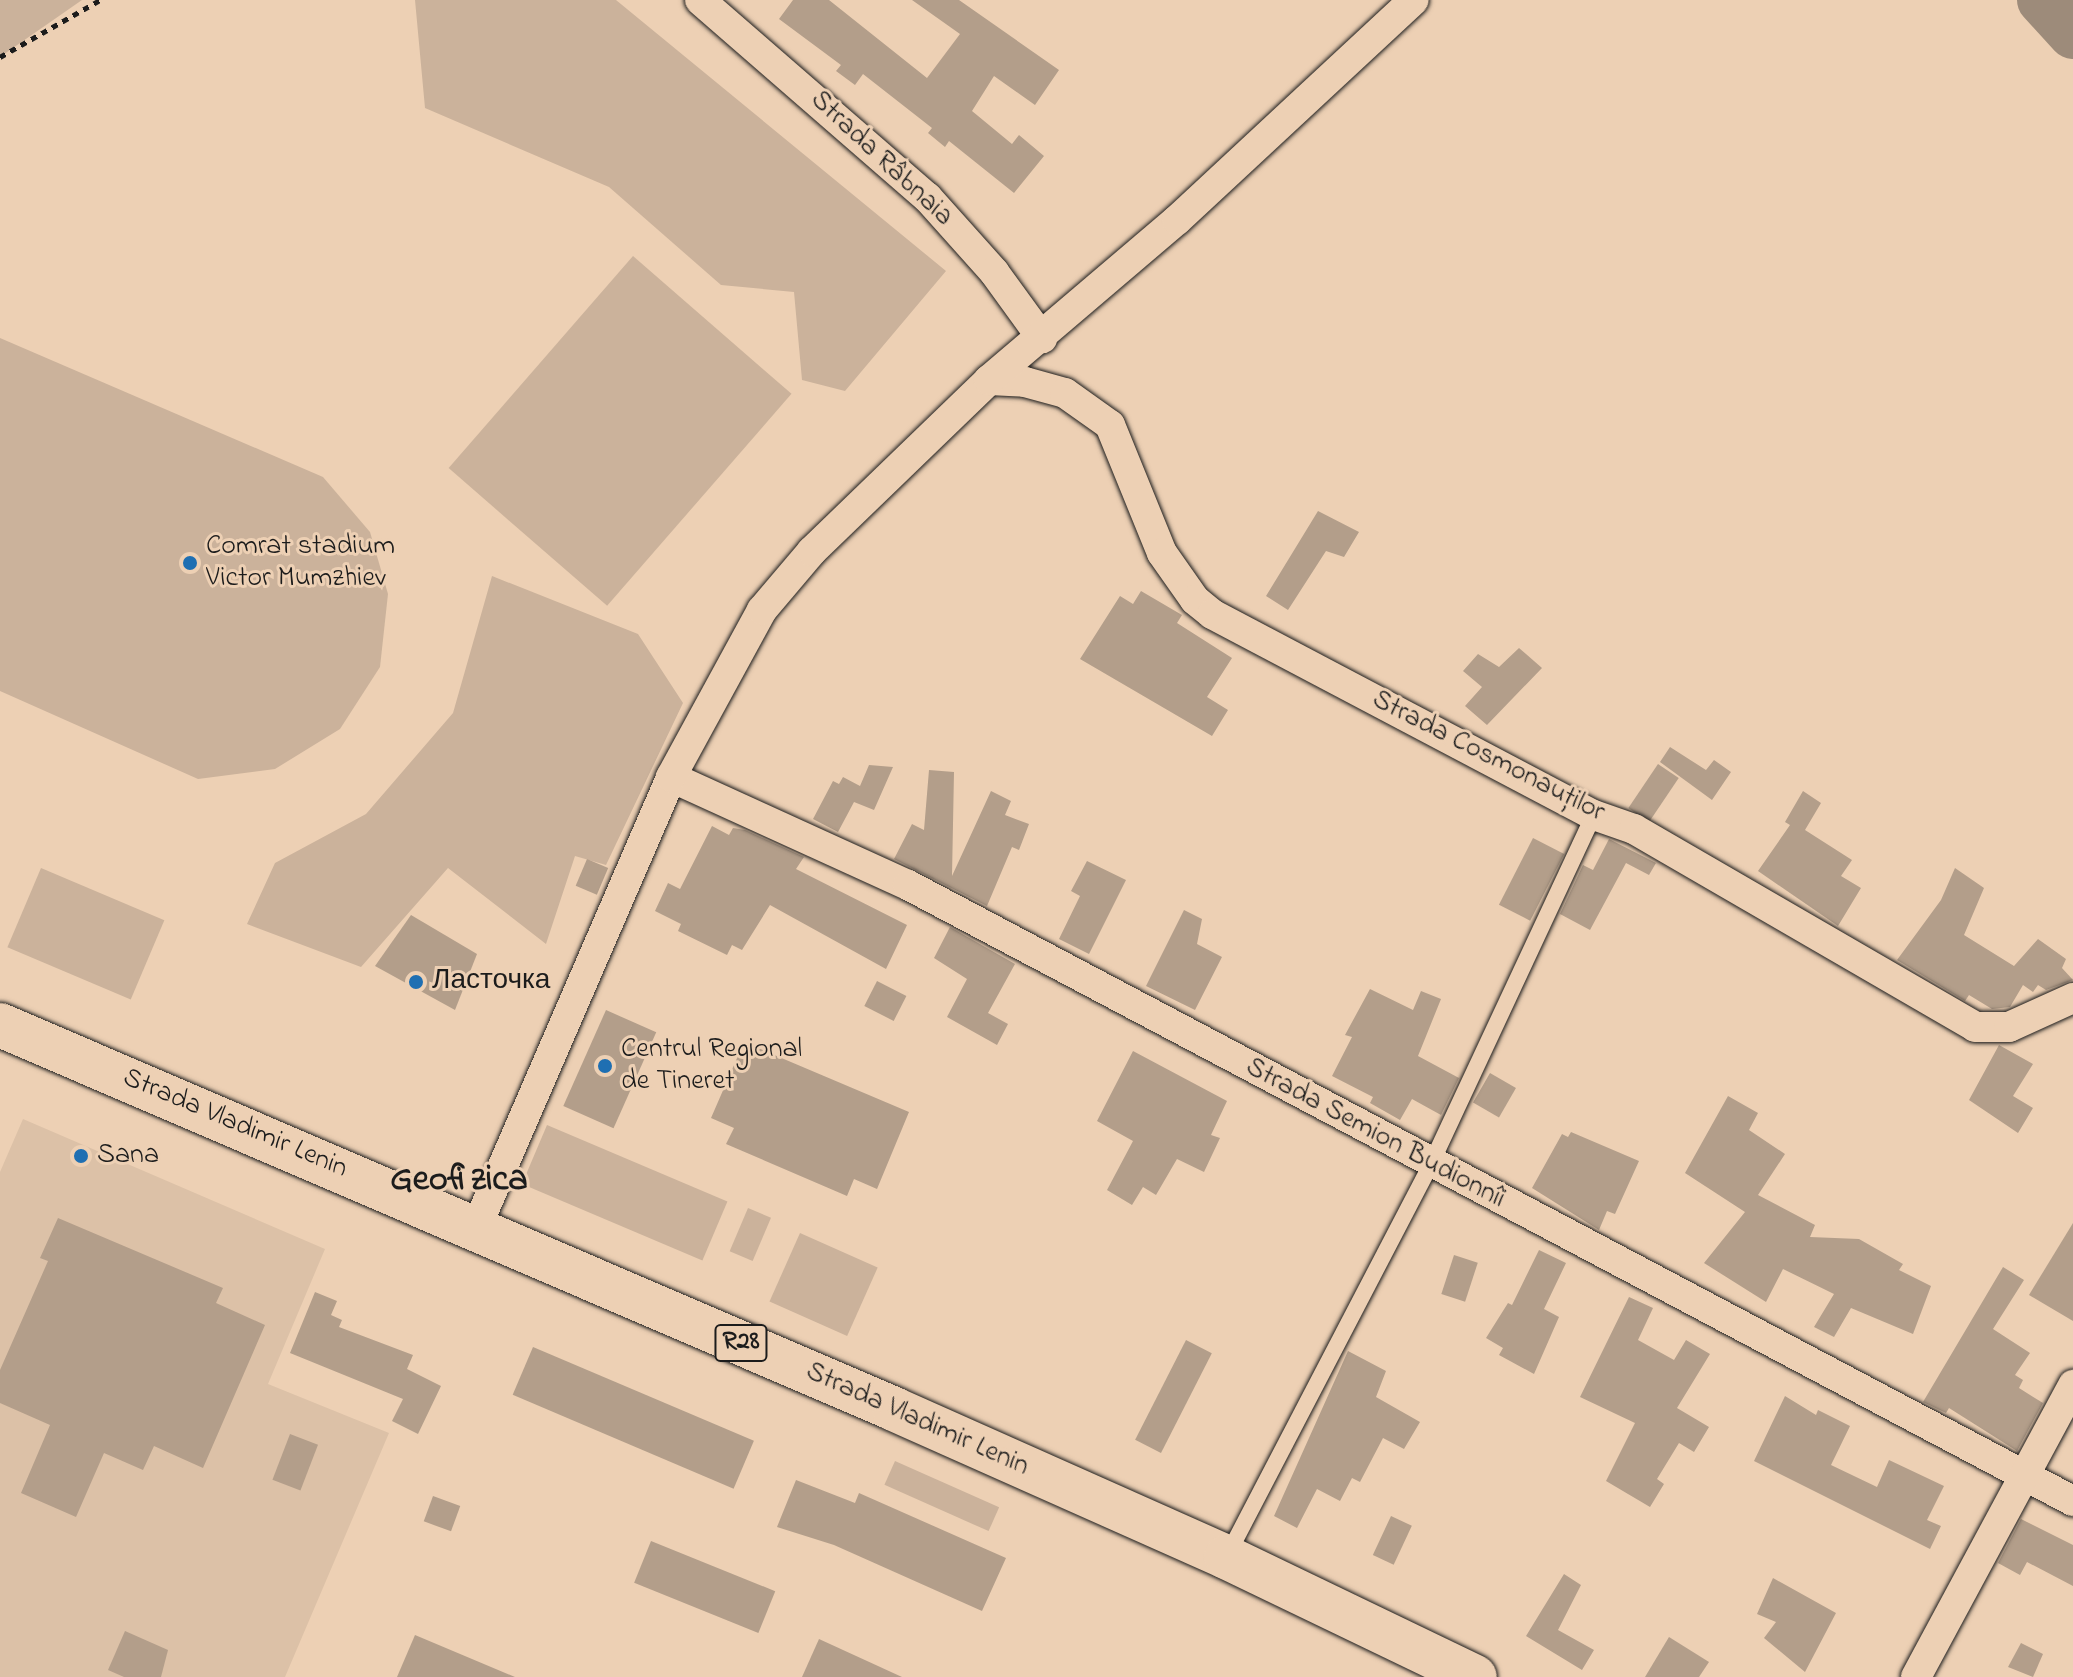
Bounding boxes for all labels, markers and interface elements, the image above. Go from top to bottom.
street label: Strada Râbnaia [802,84,960,234]
place label: Comrat stadium Victor Mumzhiev [206,530,395,596]
marker: Comrat stadium Victor Mumzhiev [181,554,199,572]
street label: Strada Cosmonauților [1366,684,1610,830]
place label: Ласточка [432,965,550,999]
marker: Ласточка [407,973,425,991]
place label: Centrul Regional de Tineret [621,1033,802,1099]
street label: Strada Semion Budionnîi [1239,1051,1511,1217]
marker: Centrul Regional de Tineret [596,1057,614,1075]
street label: Strada Vladimir Lenin [118,1061,352,1187]
place label: Sana [97,1139,159,1173]
marker: Sana [72,1147,90,1165]
district label: Geofizica [390,1159,528,1203]
road number: R28 [713,1321,769,1365]
street label: Strada Vladimir Lenin [800,1356,1034,1484]

